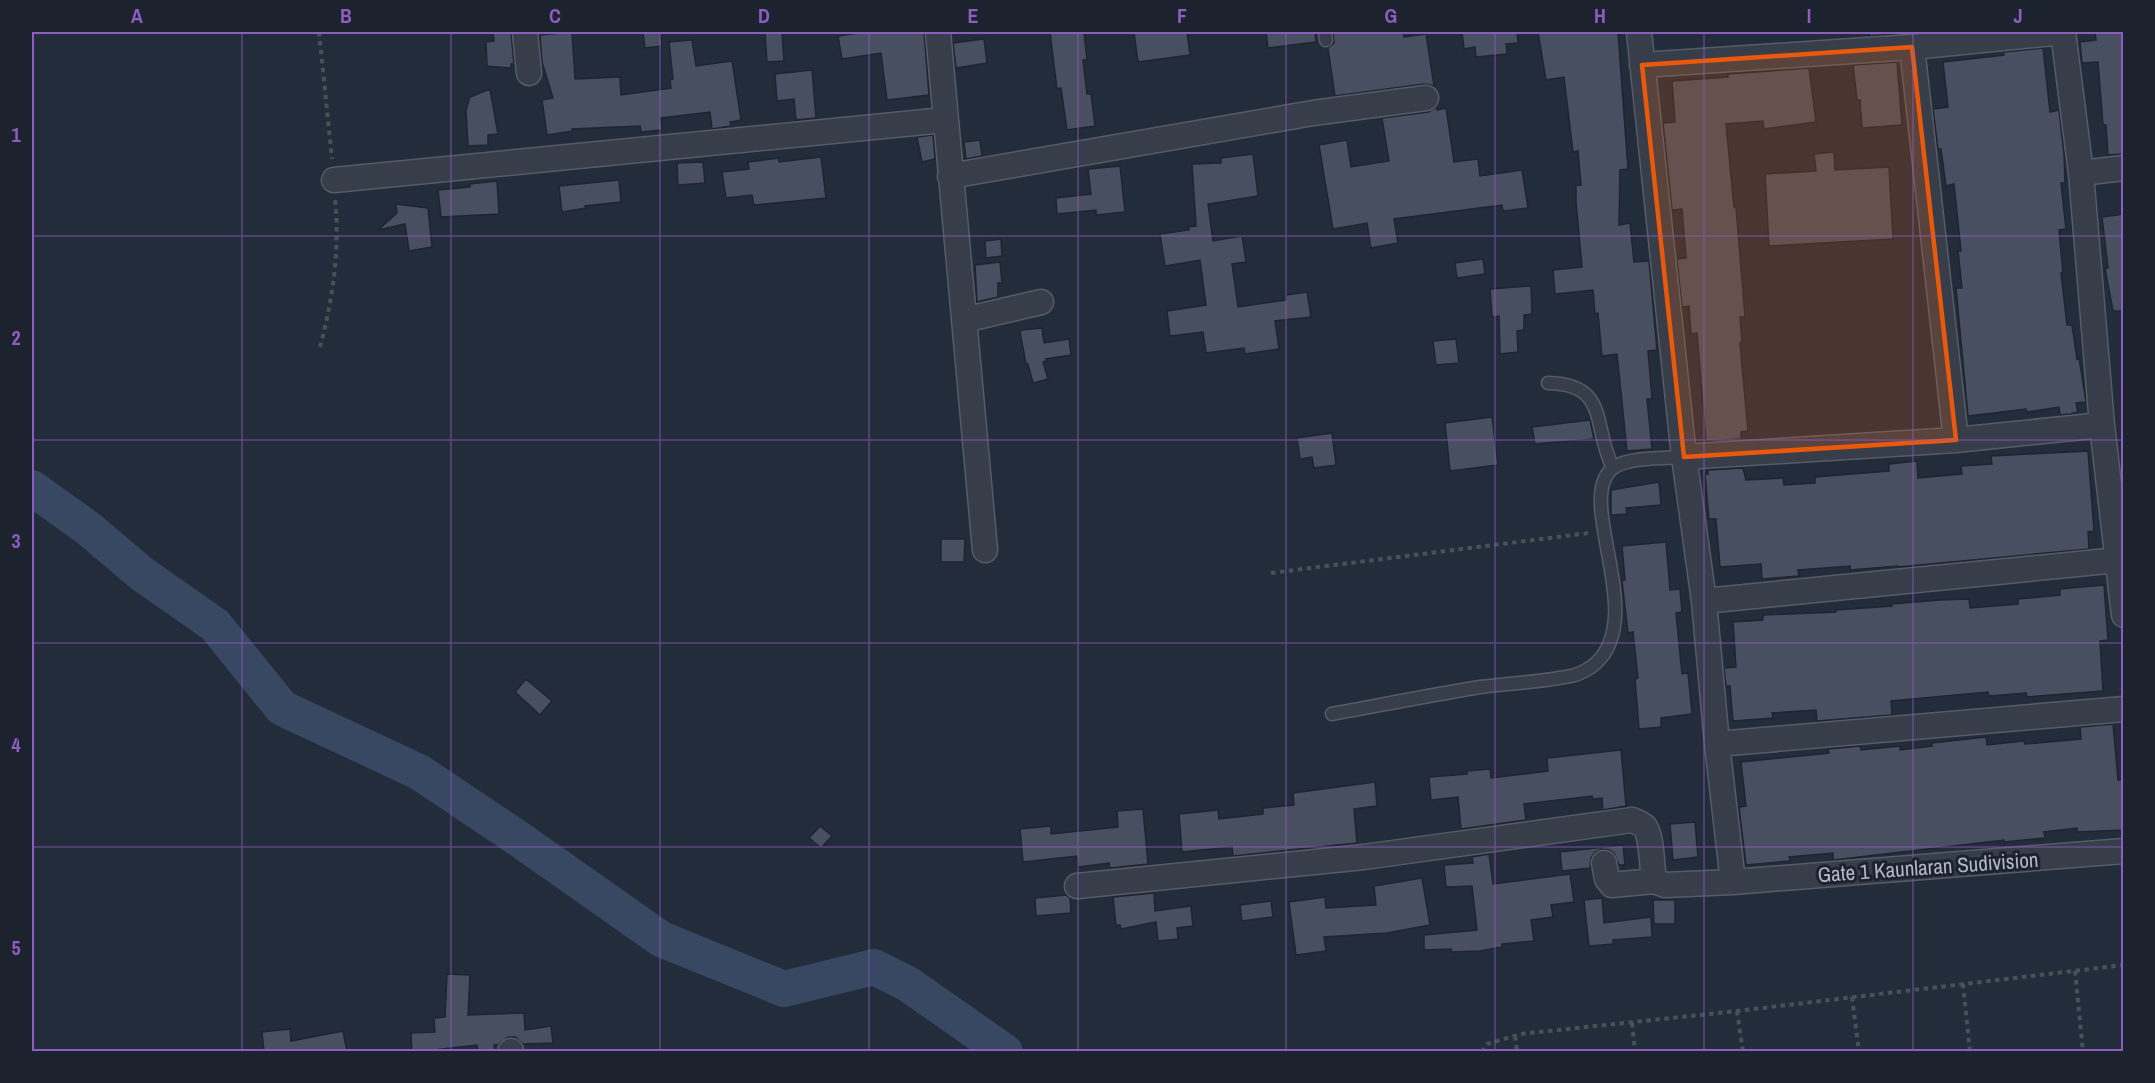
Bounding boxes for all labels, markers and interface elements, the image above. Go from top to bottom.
text: A [131,2,143,29]
text: B [340,2,352,29]
text: C [549,2,561,29]
text: D [758,2,770,29]
text: E [968,2,979,29]
text: F [1177,2,1187,29]
text: G [1385,2,1397,29]
text: H [1594,2,1606,29]
text: I [1807,2,1811,29]
text: J [2013,2,2023,29]
text: 1 [11,121,21,148]
text: 2 [11,324,21,351]
text: 3 [11,527,21,554]
text: 4 [11,731,21,758]
street label: Gate 1 Kaunlaran Sudivision [1817,845,2039,889]
text: 5 [11,934,21,961]

